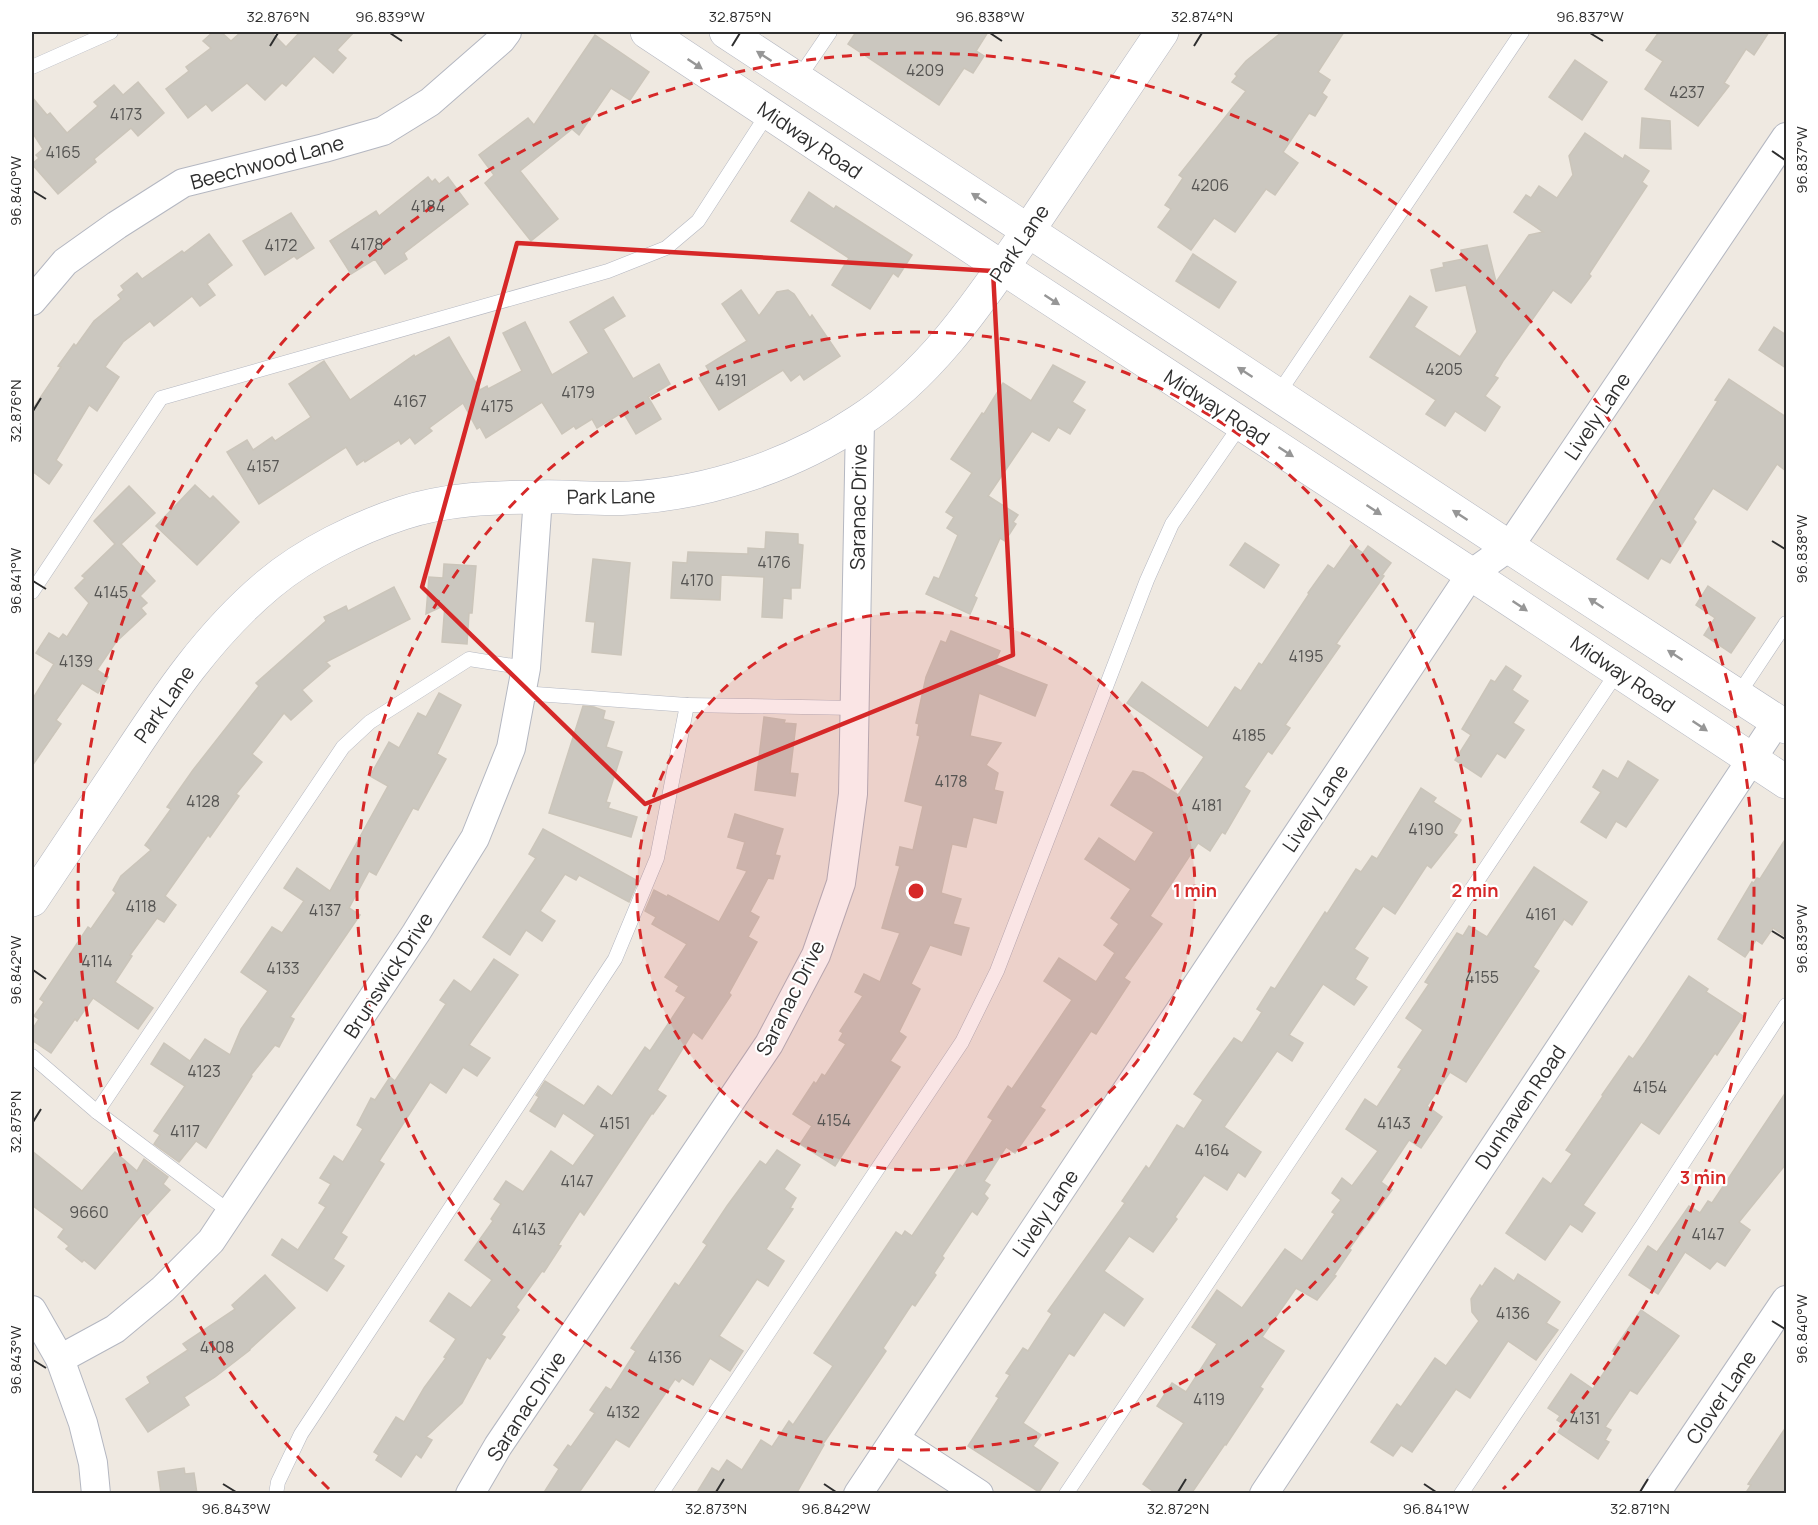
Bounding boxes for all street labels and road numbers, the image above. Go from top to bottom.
street label: Midway Road [752,95,868,185]
street label: Beechwood Lane [187,129,347,195]
street label: Park Lane [983,199,1055,287]
street label: Midway Road [1159,363,1275,451]
street label: Lively Lane [1558,367,1636,465]
street label: Saranac Drive [843,444,873,570]
street label: Park Lane [566,482,656,510]
street label: Midway Road [1565,629,1681,719]
street label: Park Lane [128,660,200,748]
street label: Lively Lane [1276,759,1354,857]
street label: Brunswick Drive [337,907,439,1043]
street label: Saranac Drive [749,936,831,1060]
street label: Dunhaven Road [1468,1040,1572,1174]
street label: Lively Lane [1006,1164,1084,1262]
street label: Clover Lane [1680,1345,1762,1449]
street label: Saranac Drive [480,1346,572,1466]

